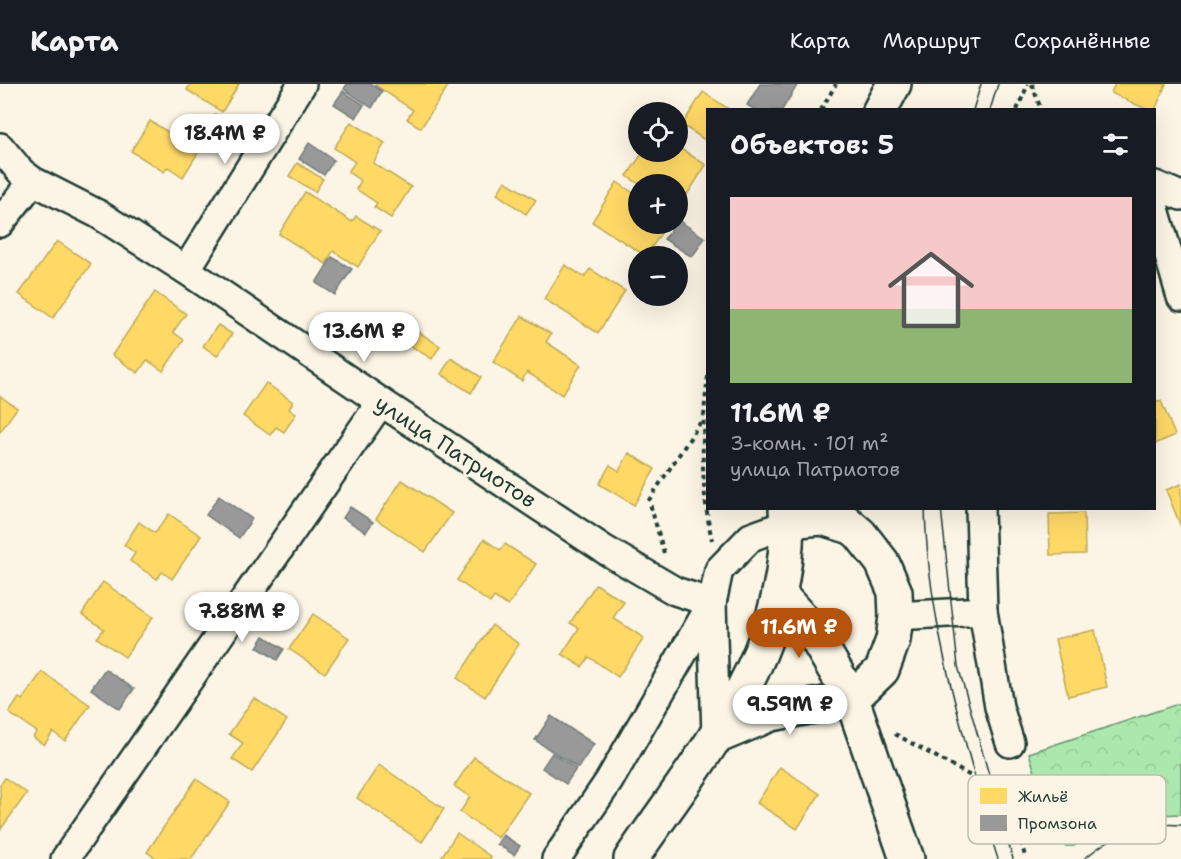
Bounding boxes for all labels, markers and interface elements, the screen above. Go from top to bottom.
text: Карта [30,22,119,60]
text: Карта [790,27,850,55]
text: Маршрут [883,27,981,55]
text: Сохранённые [1014,27,1151,55]
map controls [628,102,688,306]
button: locate [628,102,688,162]
pin: 18.4M ₽ [170,114,280,165]
text: 18.4M ₽ [184,120,266,146]
text: Объектов: 5 [730,127,894,162]
icon: filters [1099,128,1132,161]
button: + [628,174,688,234]
icon: home [877,236,985,344]
button: − [628,246,688,306]
pin: 13.6M ₽ [309,312,419,363]
text: 13.6M ₽ [323,318,405,344]
street label: улица Патриотов [369,388,542,514]
text: 11.6M ₽ [730,395,831,430]
text: 3-комн. · 101 m² [730,430,888,456]
text: улица Патриотов [730,456,900,482]
pin: 7.88M ₽ [187,592,297,643]
text: 7.88M ₽ [198,598,286,624]
pin: 11.6M ₽ [744,608,854,659]
text: 11.6M ₽ [760,614,838,640]
pin: 9.59M ₽ [735,685,845,736]
text: 9.59M ₽ [747,691,833,717]
legend [968,775,1166,844]
text: Жильё [1018,786,1068,807]
text: Промзона [1018,813,1097,834]

